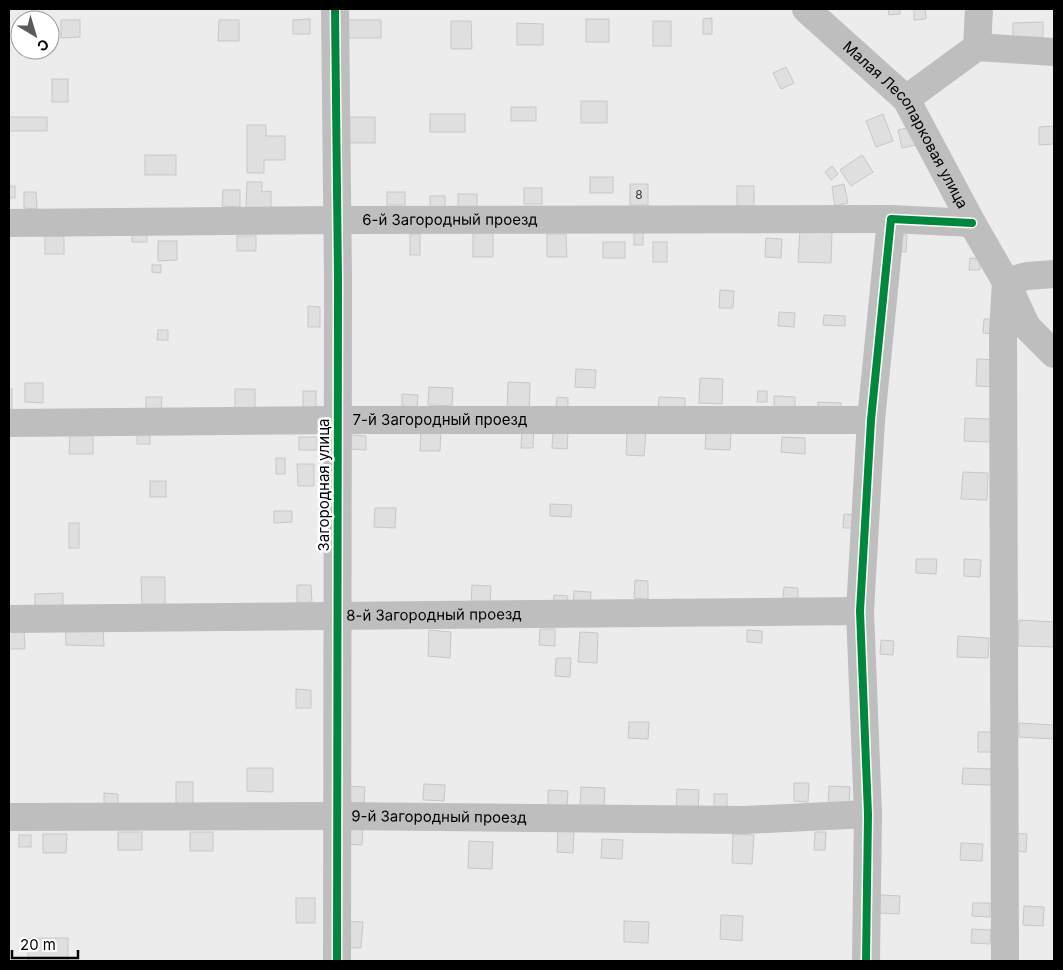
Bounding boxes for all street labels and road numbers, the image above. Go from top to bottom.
street label: Малая Лесопарковая улица [839,37,973,212]
street label: 6-й Загородный проезд [362,210,538,229]
street label: 7-й Загородный проезд [353,410,527,429]
street label: Загородная улица [314,418,333,552]
street label: 8-й Загородный проезд [346,604,522,625]
street label: 9-й Загородный проезд [351,806,527,827]

